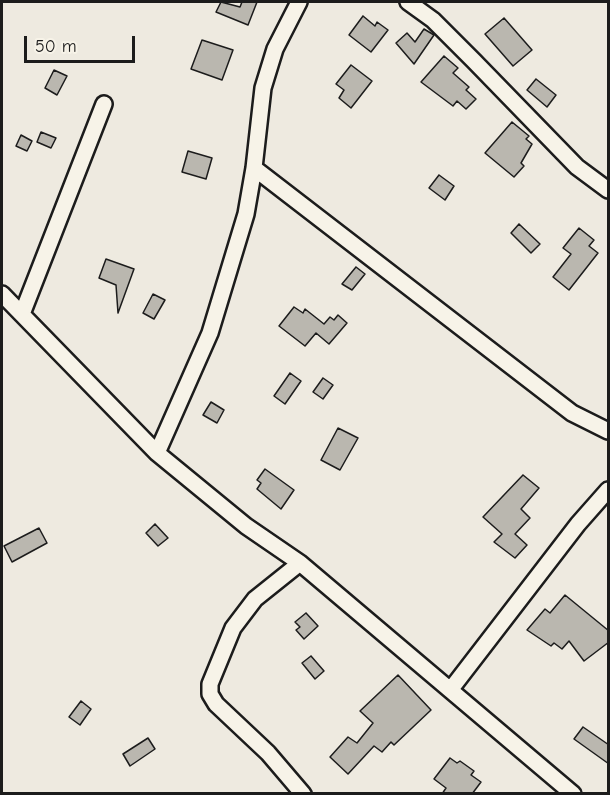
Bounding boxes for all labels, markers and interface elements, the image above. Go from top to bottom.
scale bar [27,24,138,62]
text: 50 m [35,36,77,57]

